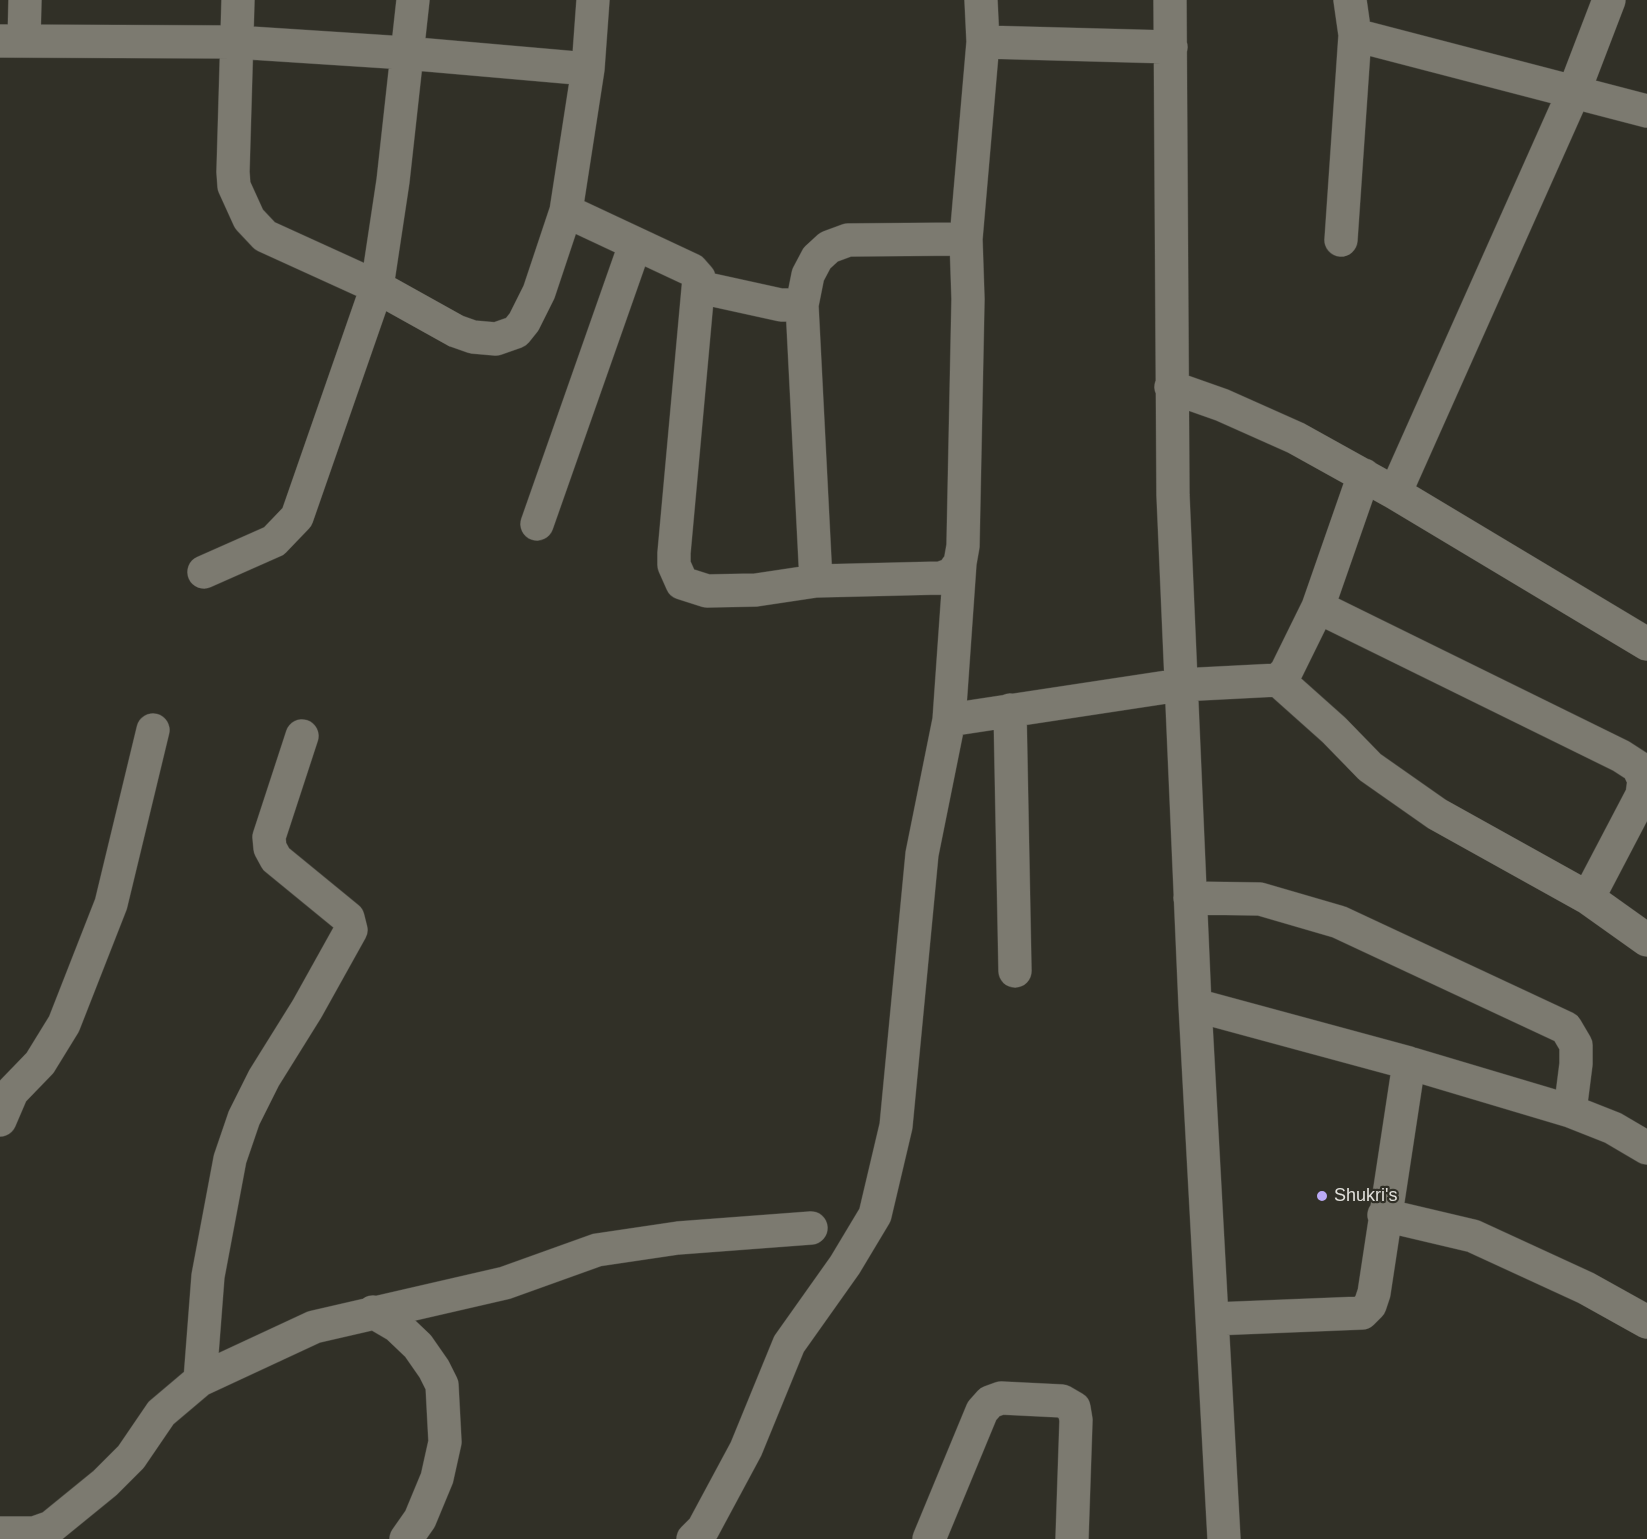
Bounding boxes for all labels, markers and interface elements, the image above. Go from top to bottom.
place label: Shukri's [1334,1185,1397,1207]
marker: Shukri's [1315,1189,1329,1203]

